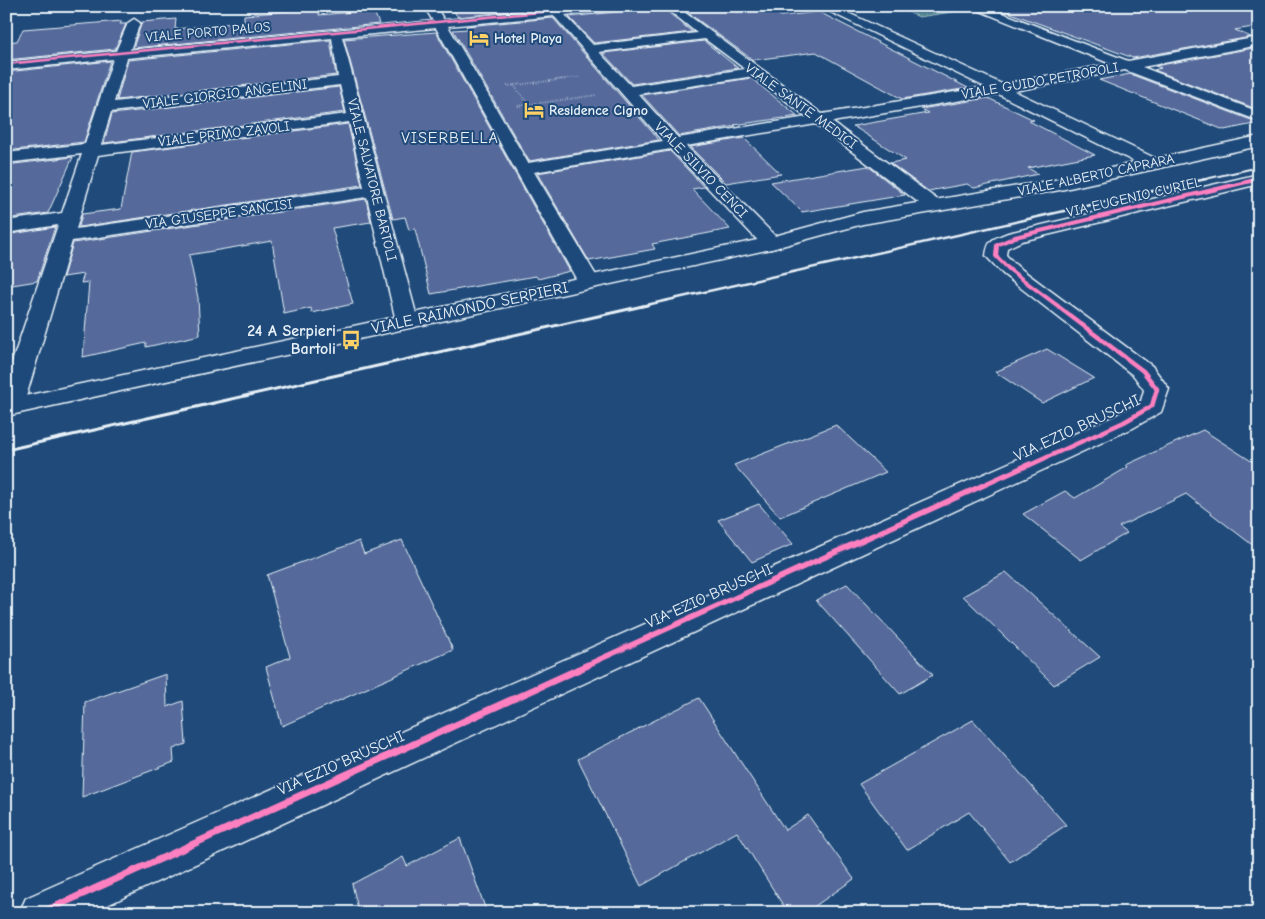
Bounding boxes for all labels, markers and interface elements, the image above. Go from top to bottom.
street label: VIALE PORTO PALOS [145,18,271,46]
hotel icon: Hotel Playa [468,27,490,49]
place label: Hotel Playa [494,30,562,47]
street label: VIALE GUIDO PETROPOLI [960,59,1120,103]
street label: VIALE SANTE MEDICI [742,60,860,152]
street label: VIALE GIORGIO ANGELINI [142,75,308,113]
street label: VIALE SALVATORE BARTOLI [344,97,400,263]
hotel icon: Residence Cigno [523,99,545,121]
place label: Residence Cigno [549,102,648,119]
street label: VIALE PRIMO ZAVOLI [157,117,291,151]
street label: VIALE SILVIO CENCI [651,118,751,222]
district label: VISERBELLA [401,129,499,147]
street label: VIALE ALBERTO CAPRARA [1016,150,1176,200]
street label: VIA EUGENIO CURIEL [1065,173,1203,221]
street label: VIA GIUSEPPE SANCISI [144,195,294,233]
street label: VIALE RAIMONDO SERPIERI [370,278,570,338]
place label: 24 A Serpieri Bartoli [247,322,336,358]
bus stop icon: 24 A Serpieri Bartoli [340,329,362,351]
street label: VIA EZIO BRUSCHI [1011,391,1143,465]
street label: VIA EZIO BRUSCHI [643,560,775,632]
street label: VIA EZIO BRUSCHI [275,727,407,799]

